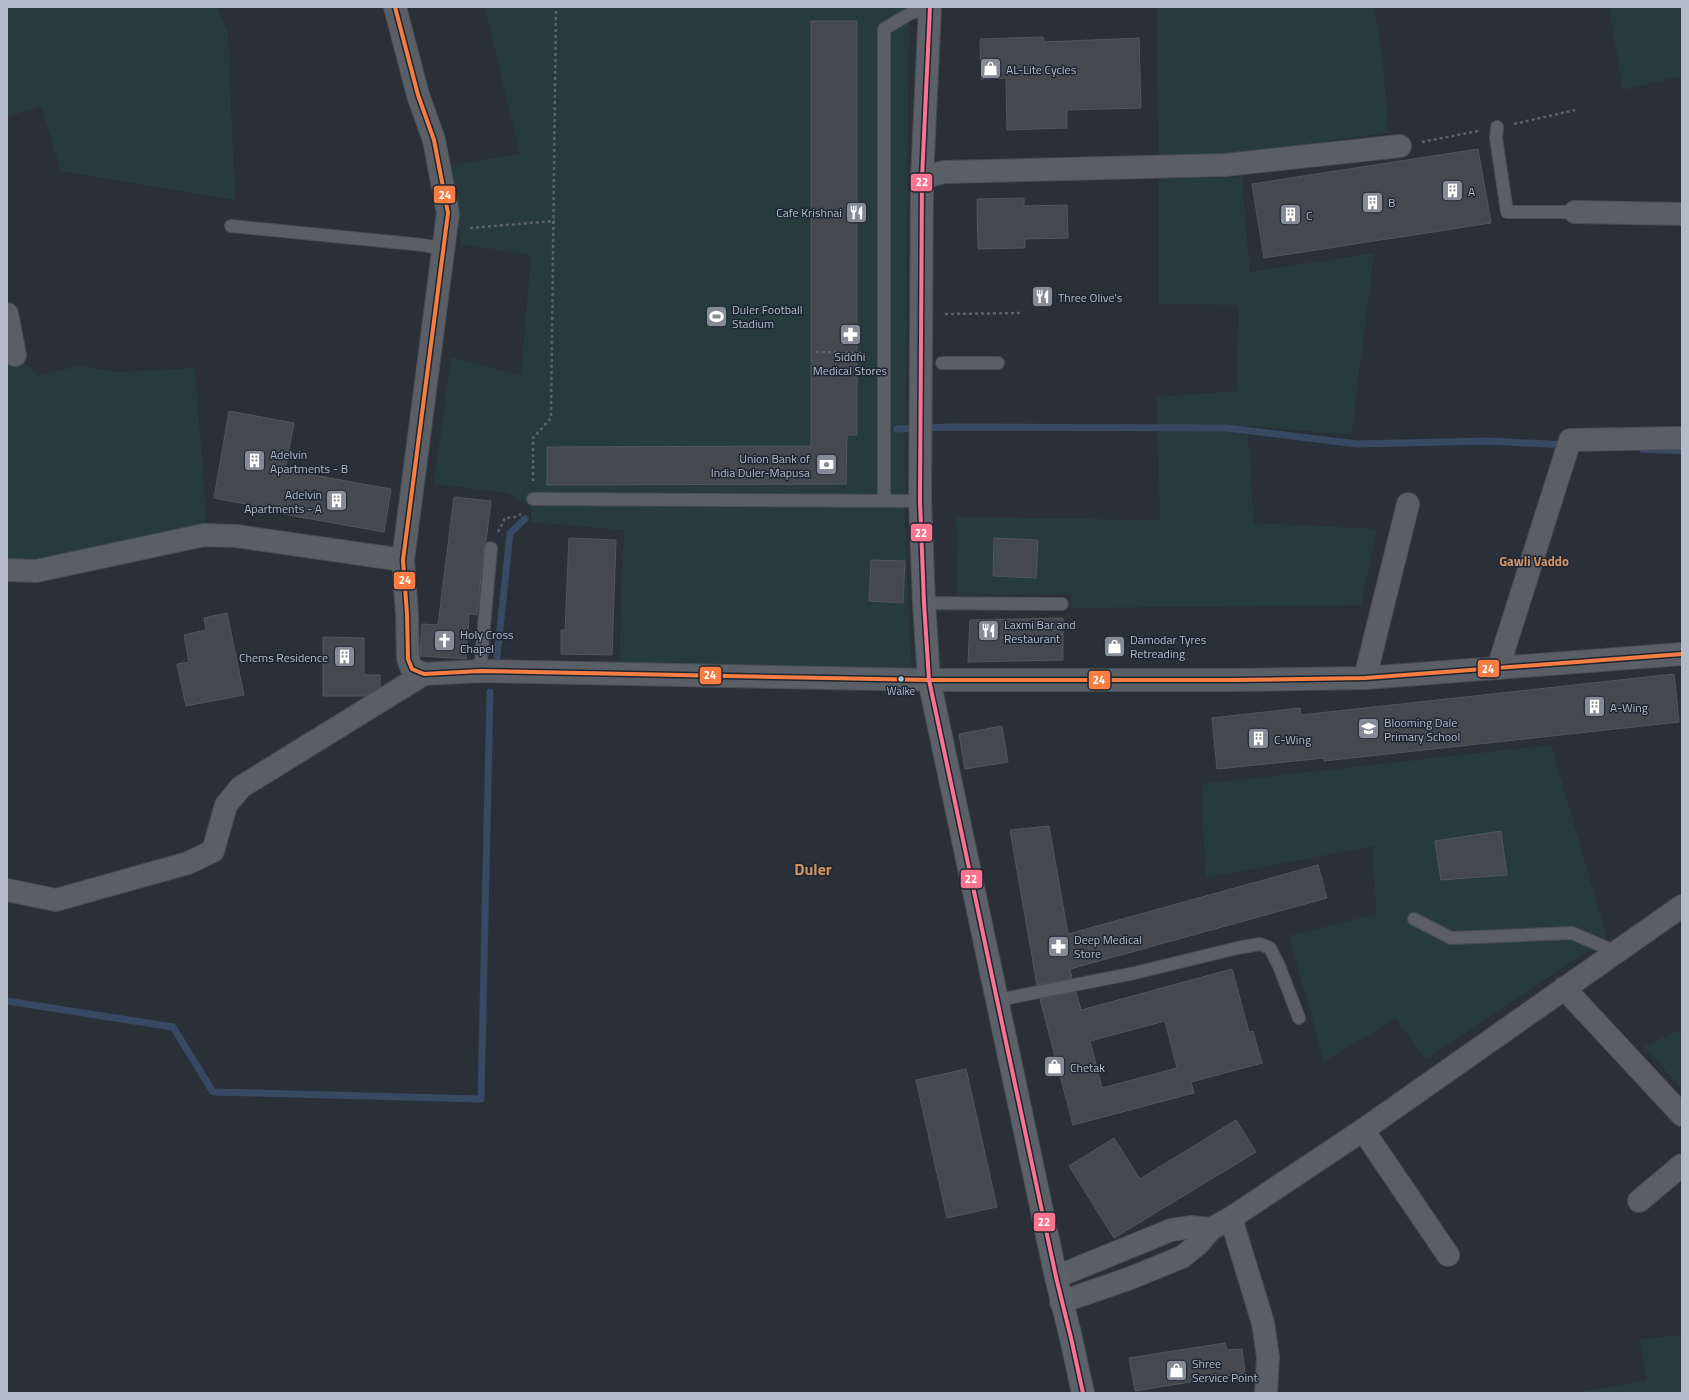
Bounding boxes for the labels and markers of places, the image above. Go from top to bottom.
shop icon: AL-Lite Cycles [978,56,1004,82]
place label: AL-Lite Cycles [1006,60,1077,79]
building icon: A [1439,178,1465,204]
place label: A [1468,182,1475,201]
building icon: B [1359,189,1385,215]
place label: B [1388,193,1395,212]
restaurant icon: Cafe Krishnai [844,199,870,225]
building icon: C [1278,202,1304,228]
place label: Cafe Krishnai [776,203,842,222]
place label: C [1306,206,1313,225]
restaurant icon: Three Olive's [1030,284,1056,310]
place label: Three Olive's [1058,288,1123,307]
place label: Duler Football Stadium [732,300,803,333]
sports icon: Duler Football Stadium [703,303,729,329]
pharmacy icon: Siddhi Medical Stores [837,322,863,348]
place label: Siddhi Medical Stores [813,347,888,380]
place label: Adelvin Apartments - B [270,445,348,478]
building icon: Adelvin Apartments - B [241,448,267,474]
place label: Union Bank of India Duler-Mapusa [711,449,810,482]
bank icon: Union Bank of India Duler-Mapusa [813,452,839,478]
place label: Adelvin Apartments - A [244,485,322,518]
building icon: Adelvin Apartments - A [324,488,350,514]
place label: Laxmi Bar and Restaurant [1004,615,1076,648]
restaurant icon: Laxmi Bar and Restaurant [975,618,1001,644]
place label: Holy Cross Chapel [460,625,514,658]
church icon: Holy Cross Chapel [431,628,457,654]
place label: Damodar Tyres Retreading [1130,630,1207,663]
shop icon: Damodar Tyres Retreading [1101,633,1127,659]
building icon: Chems Residence [331,644,357,670]
place label: Chems Residence [239,648,328,667]
marker: Walke [896,674,906,684]
place label: Walke [887,683,916,699]
building icon: A-Wing [1582,694,1608,720]
place label: A-Wing [1610,698,1648,717]
place label: Blooming Dale Primary School [1384,713,1460,746]
school or university icon: Blooming Dale Primary School [1355,716,1381,742]
building icon: C-Wing [1246,726,1272,752]
place label: C-Wing [1274,730,1311,749]
place label: Deep Medical Store [1074,930,1142,963]
pharmacy icon: Deep Medical Store [1046,933,1072,959]
shop icon: Chetak [1041,1054,1067,1080]
place label: Chetak [1070,1058,1105,1077]
place label: Shree Service Point [1192,1354,1258,1387]
shop icon: Shree Service Point [1163,1357,1189,1383]

